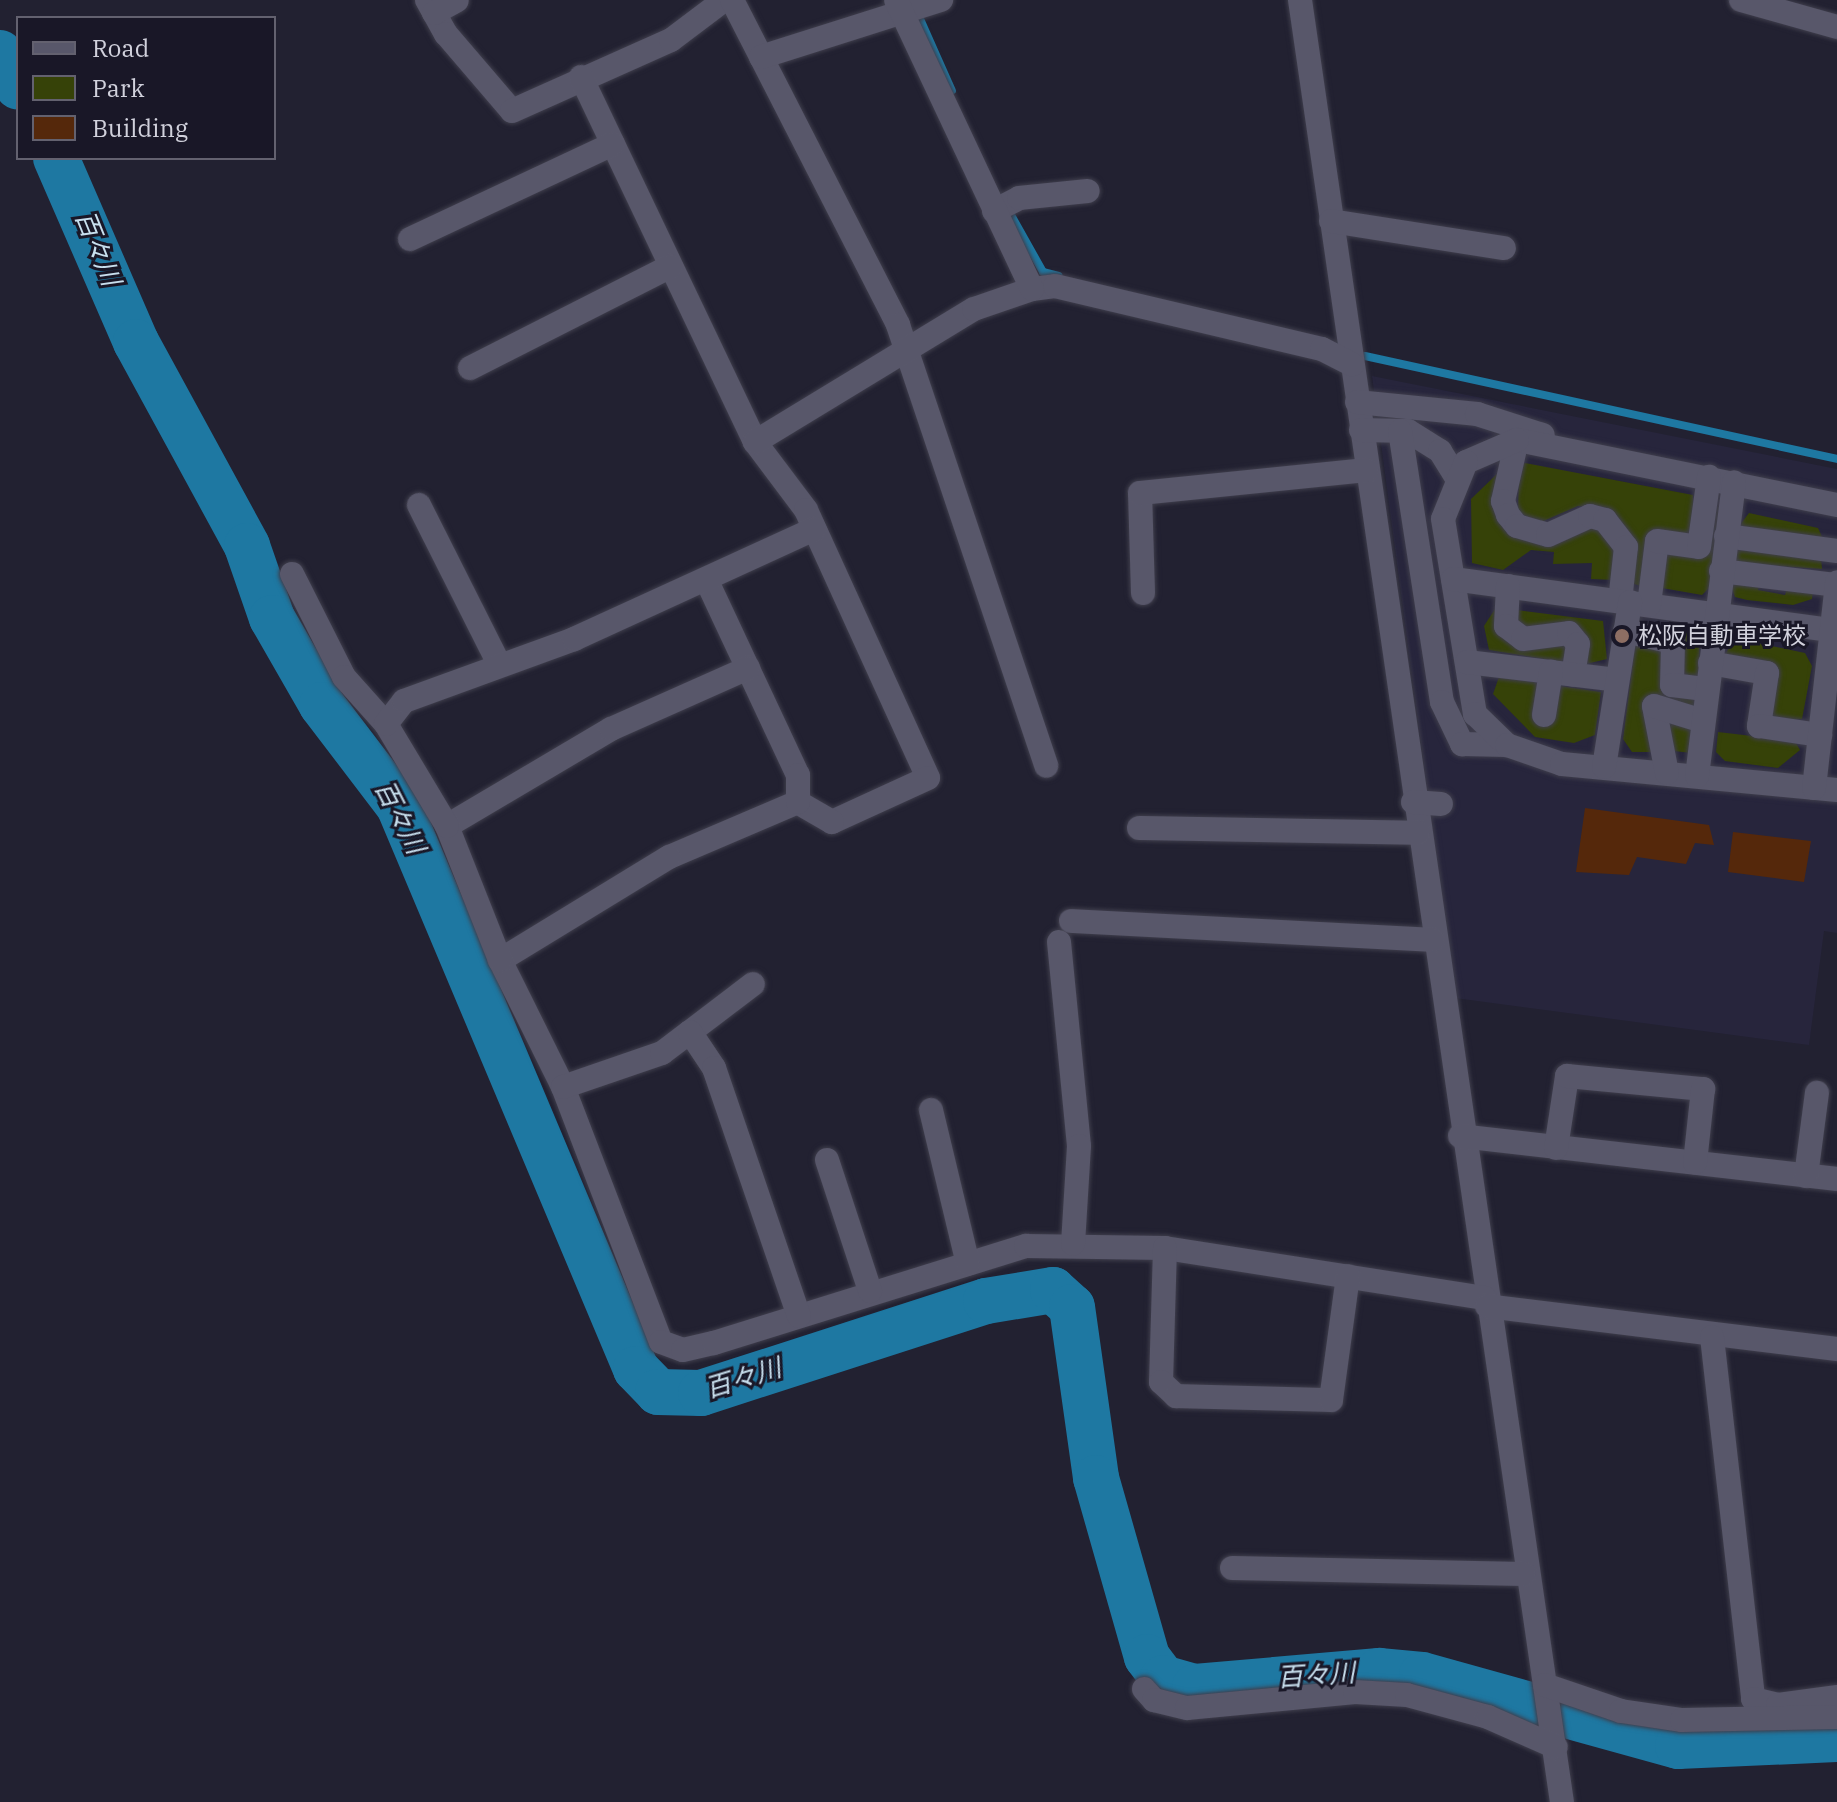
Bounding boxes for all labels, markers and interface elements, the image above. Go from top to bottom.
legend [16,16,276,160]
text: Road [92,32,149,64]
text: Park [92,72,144,104]
text: Building [92,112,188,144]
water label: 百々川 [69,206,127,290]
place label: 松阪自動車学校 [1638,622,1806,650]
marker: 松阪自動車学校 [1613,627,1631,645]
water label: 百々川 [368,775,432,859]
water label: 百々川 [701,1352,785,1404]
water label: 百々川 [1276,1657,1356,1693]

